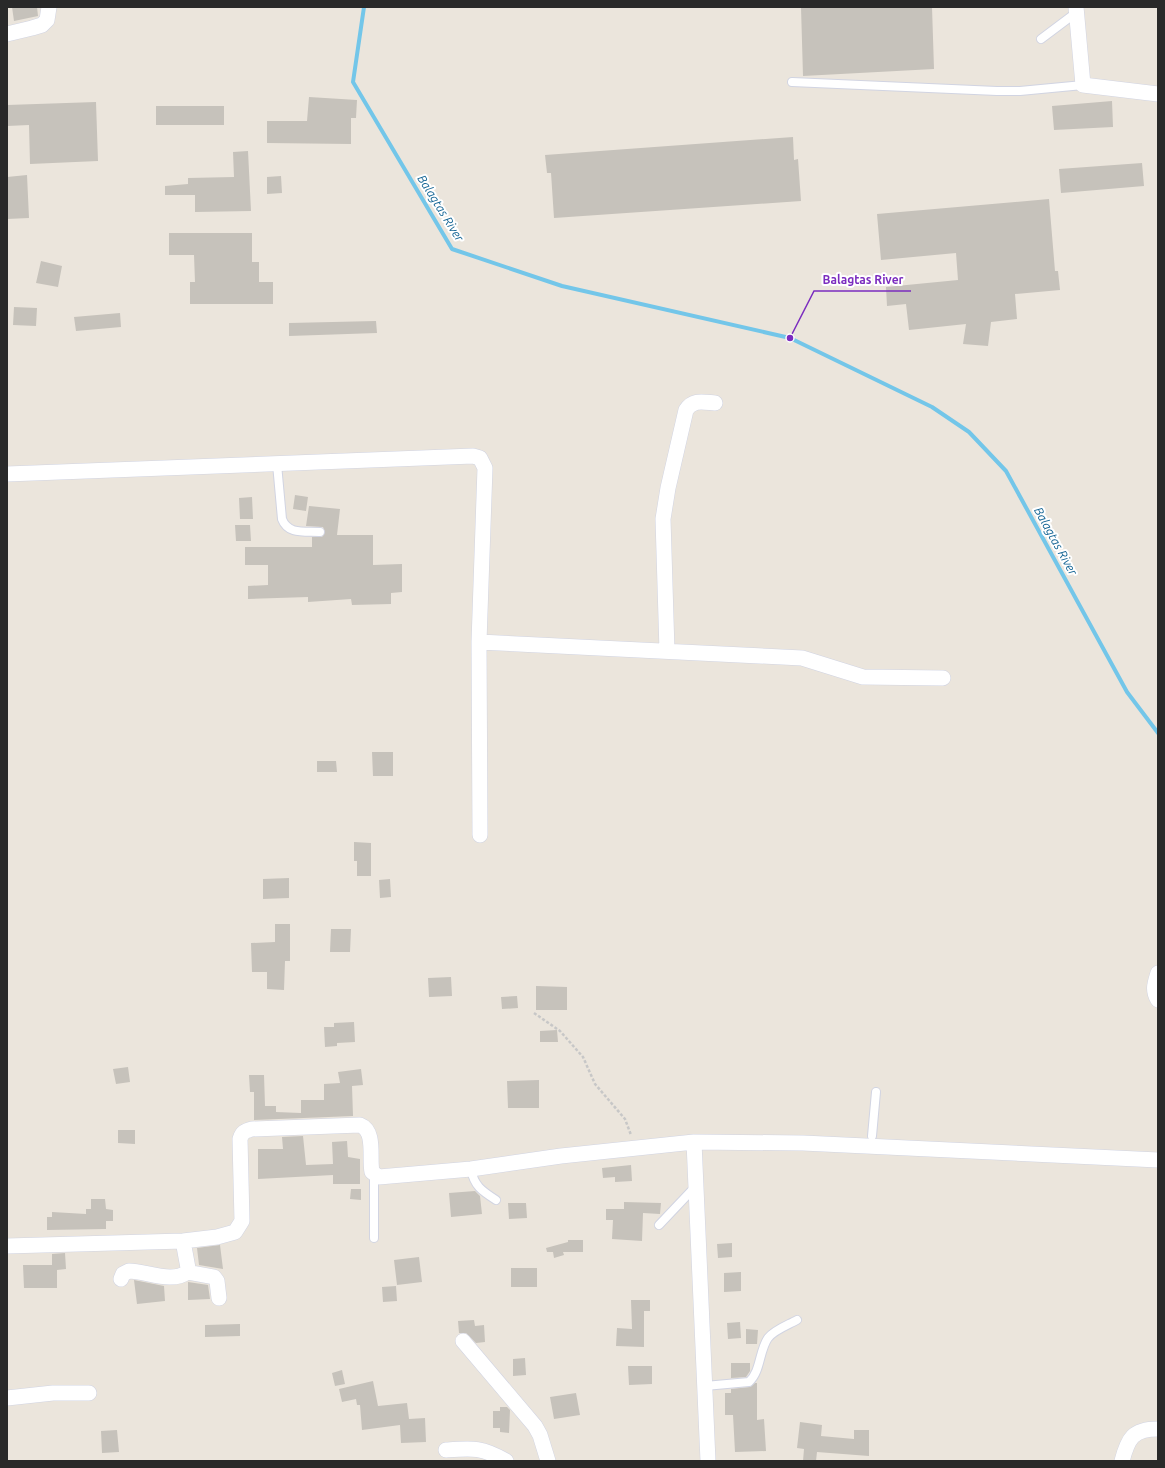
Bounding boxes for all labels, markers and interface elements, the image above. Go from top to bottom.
water label: Balagtas River [415,172,467,244]
callout: Balagtas River [814,267,911,291]
text: Balagtas River [822,273,904,286]
water label: Balagtas River [1032,505,1080,578]

